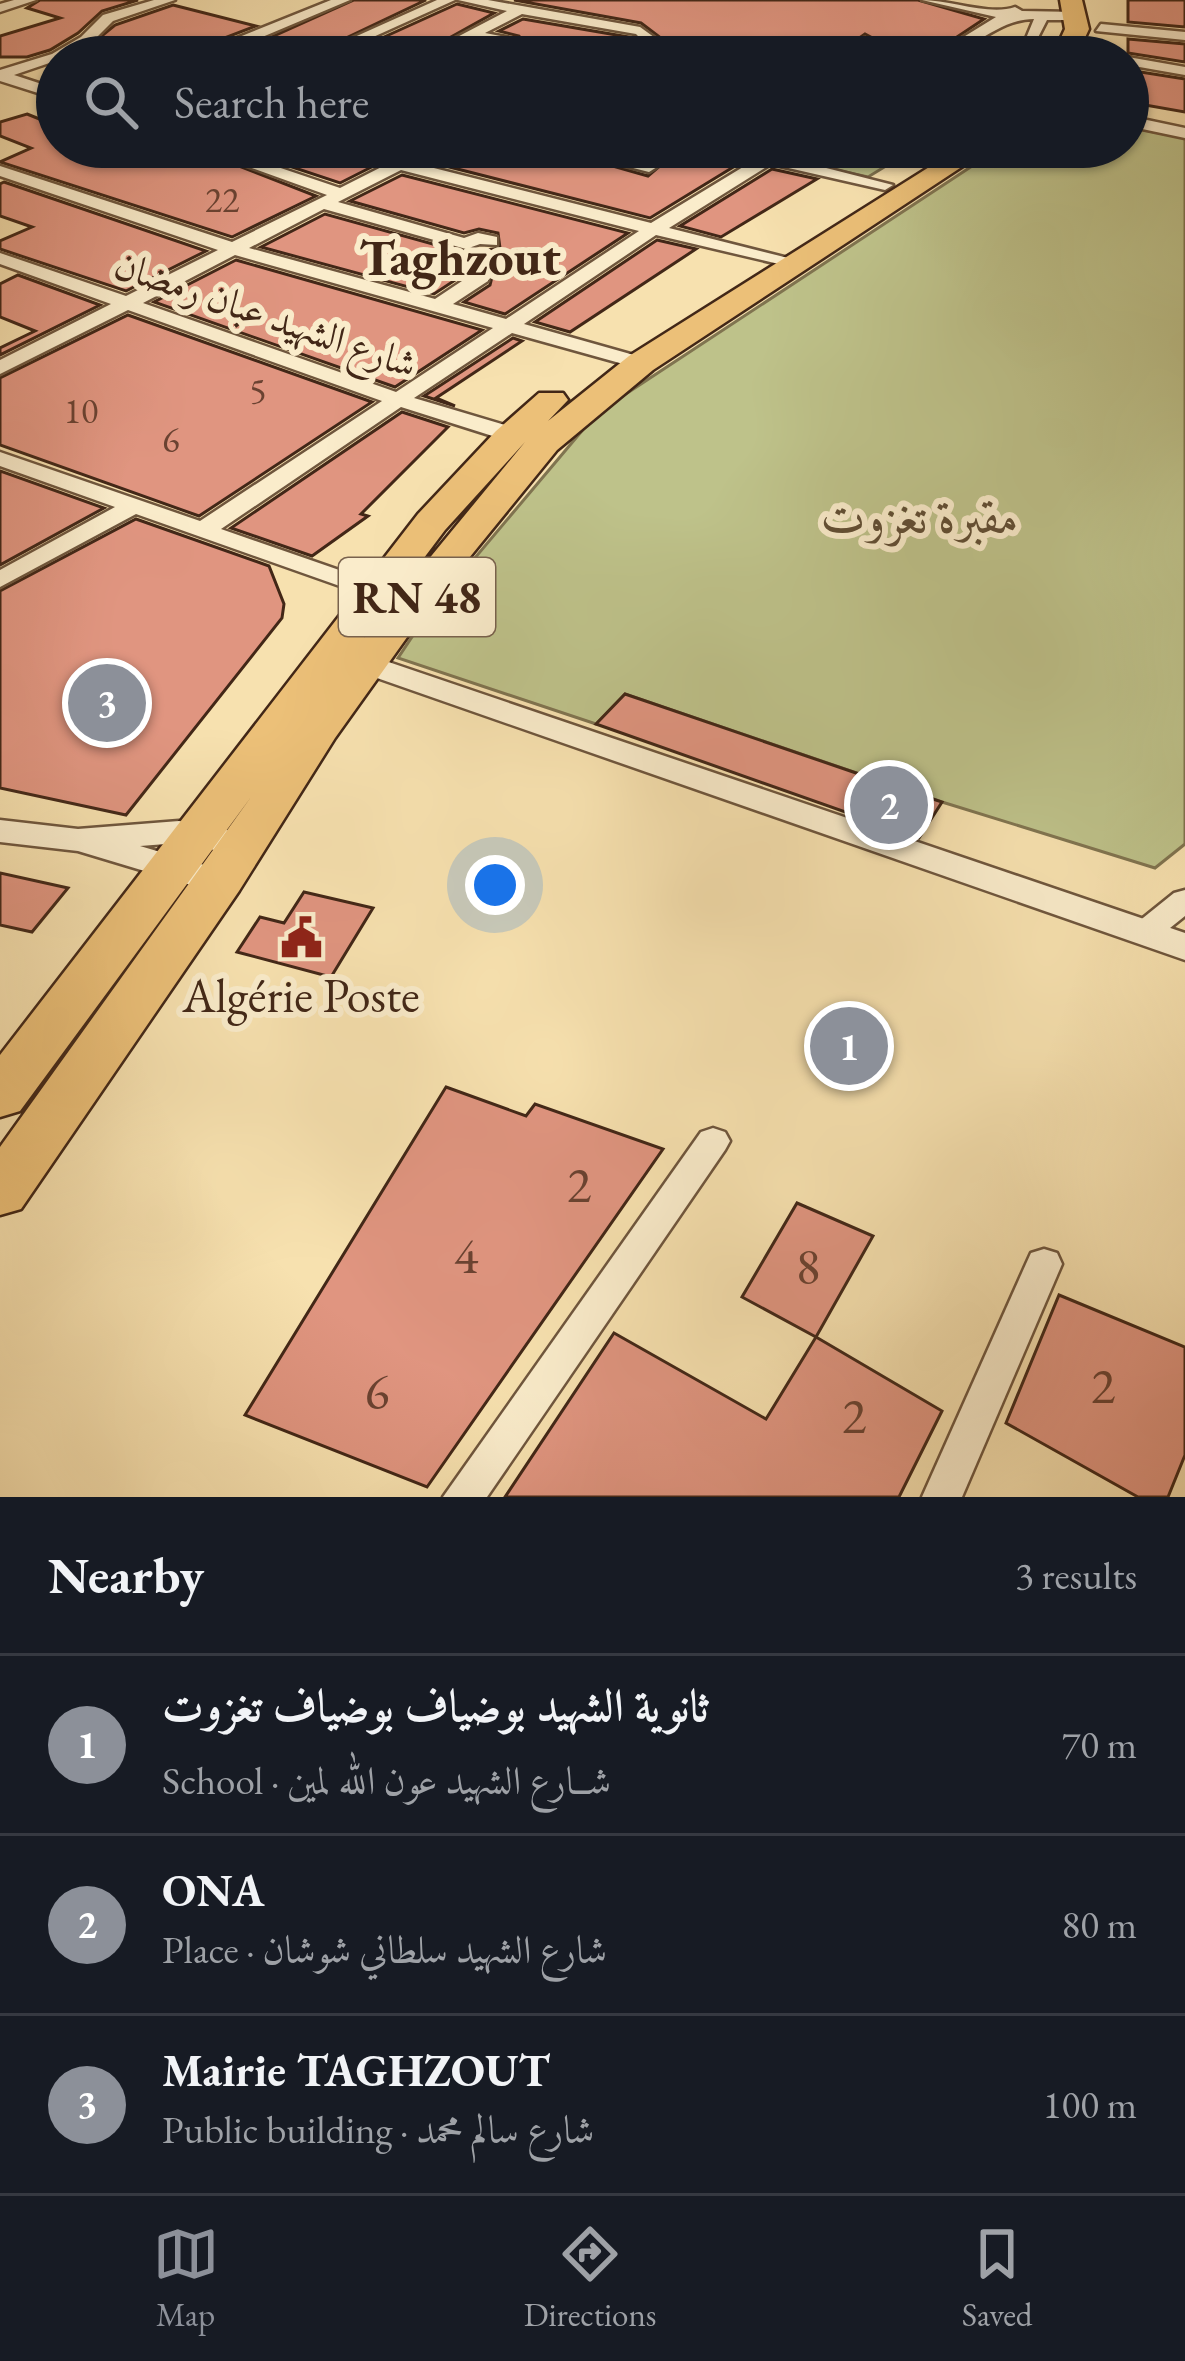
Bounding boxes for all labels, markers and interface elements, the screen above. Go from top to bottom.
search box [36,36,1149,168]
icon: search [78,69,144,135]
text: Search here [174,73,369,131]
house number: 22 [205,176,239,223]
district label: Taghzout [359,224,561,290]
street label: شارع الشهيد عبان رمضان [106,238,424,396]
house number: 5 [249,367,267,414]
house number: 10 [64,387,98,434]
house number: 6 [162,416,180,463]
park label: مقبرة تغزوت [822,485,1020,547]
road number: RN 48 [339,558,495,636]
pin: 3 [68,658,146,748]
pin: 2 [850,760,928,850]
your location [465,855,525,915]
public building icon: Algérie Poste [278,914,324,960]
place label: Algérie Poste [181,964,420,1026]
pin: 1 [810,1001,888,1091]
house number: 2 [567,1151,592,1217]
house number: 4 [454,1222,479,1288]
house number: 8 [796,1233,820,1299]
house number: 2 [1091,1352,1116,1418]
house number: 6 [365,1358,389,1424]
house number: 2 [842,1382,867,1448]
text: Nearby [48,1542,204,1608]
text: 3 results [1015,1550,1137,1601]
text: ثانوية الشهيد بوضياف بوضياف تغزوت [162,1676,708,1734]
text: 1 [77,1719,97,1770]
text: 70 m [1061,1719,1137,1770]
text: School · شــارع الشهيد عون الله لمين [162,1755,611,1806]
text: ONA [162,1861,264,1919]
text: 2 [77,1899,97,1950]
text: 80 m [1061,1899,1137,1950]
text: Place · شارع الشهيد سلطاني شوشان [162,1924,607,1975]
text: Mairie TAGHZOUT [162,2041,550,2099]
text: 3 [77,2079,97,2130]
text: 100 m [1043,2079,1137,2130]
text: Public building · شارع سالم محمد [162,2104,594,2155]
tab: Map [153,2221,219,2336]
tab: Directions [524,2221,657,2336]
tab: Saved [962,2221,1032,2336]

